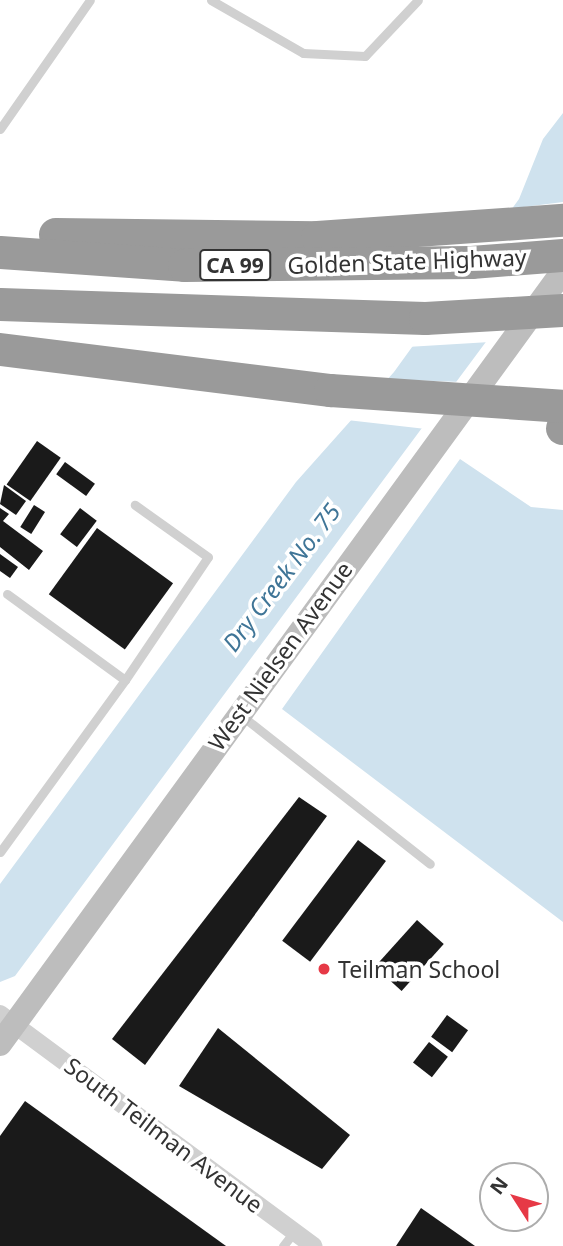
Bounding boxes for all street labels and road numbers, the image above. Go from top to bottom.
street label: Golden State Highway [287,243,527,279]
road number: CA 99 [198,247,272,282]
street label: West Nielsen Avenue [202,556,358,756]
street label: South Teilman Avenue [60,1052,268,1218]

